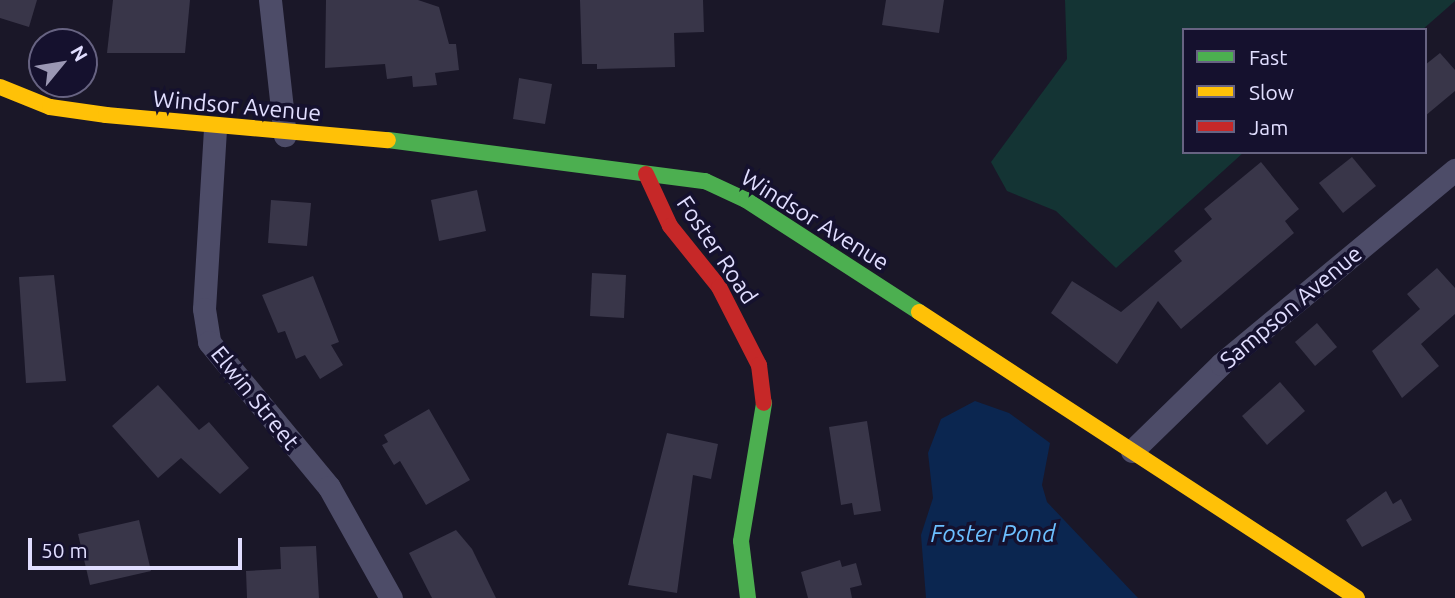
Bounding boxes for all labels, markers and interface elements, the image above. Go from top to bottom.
north arrow [28,28,98,98]
legend [1182,28,1427,154]
text: N [66,42,93,65]
text: Fast [1249,45,1287,69]
text: Slow [1249,80,1294,104]
street label: Windsor Avenue [152,85,322,127]
text: Jam [1249,115,1288,139]
street label: Windsor Avenue [736,164,894,276]
street label: Foster Road [671,191,763,309]
street label: Sampson Avenue [1215,240,1367,374]
street label: Elwin Street [205,341,305,455]
water label: Foster Pond [930,520,1056,548]
scale bar [32,524,245,568]
text: 50 m [41,538,88,562]

